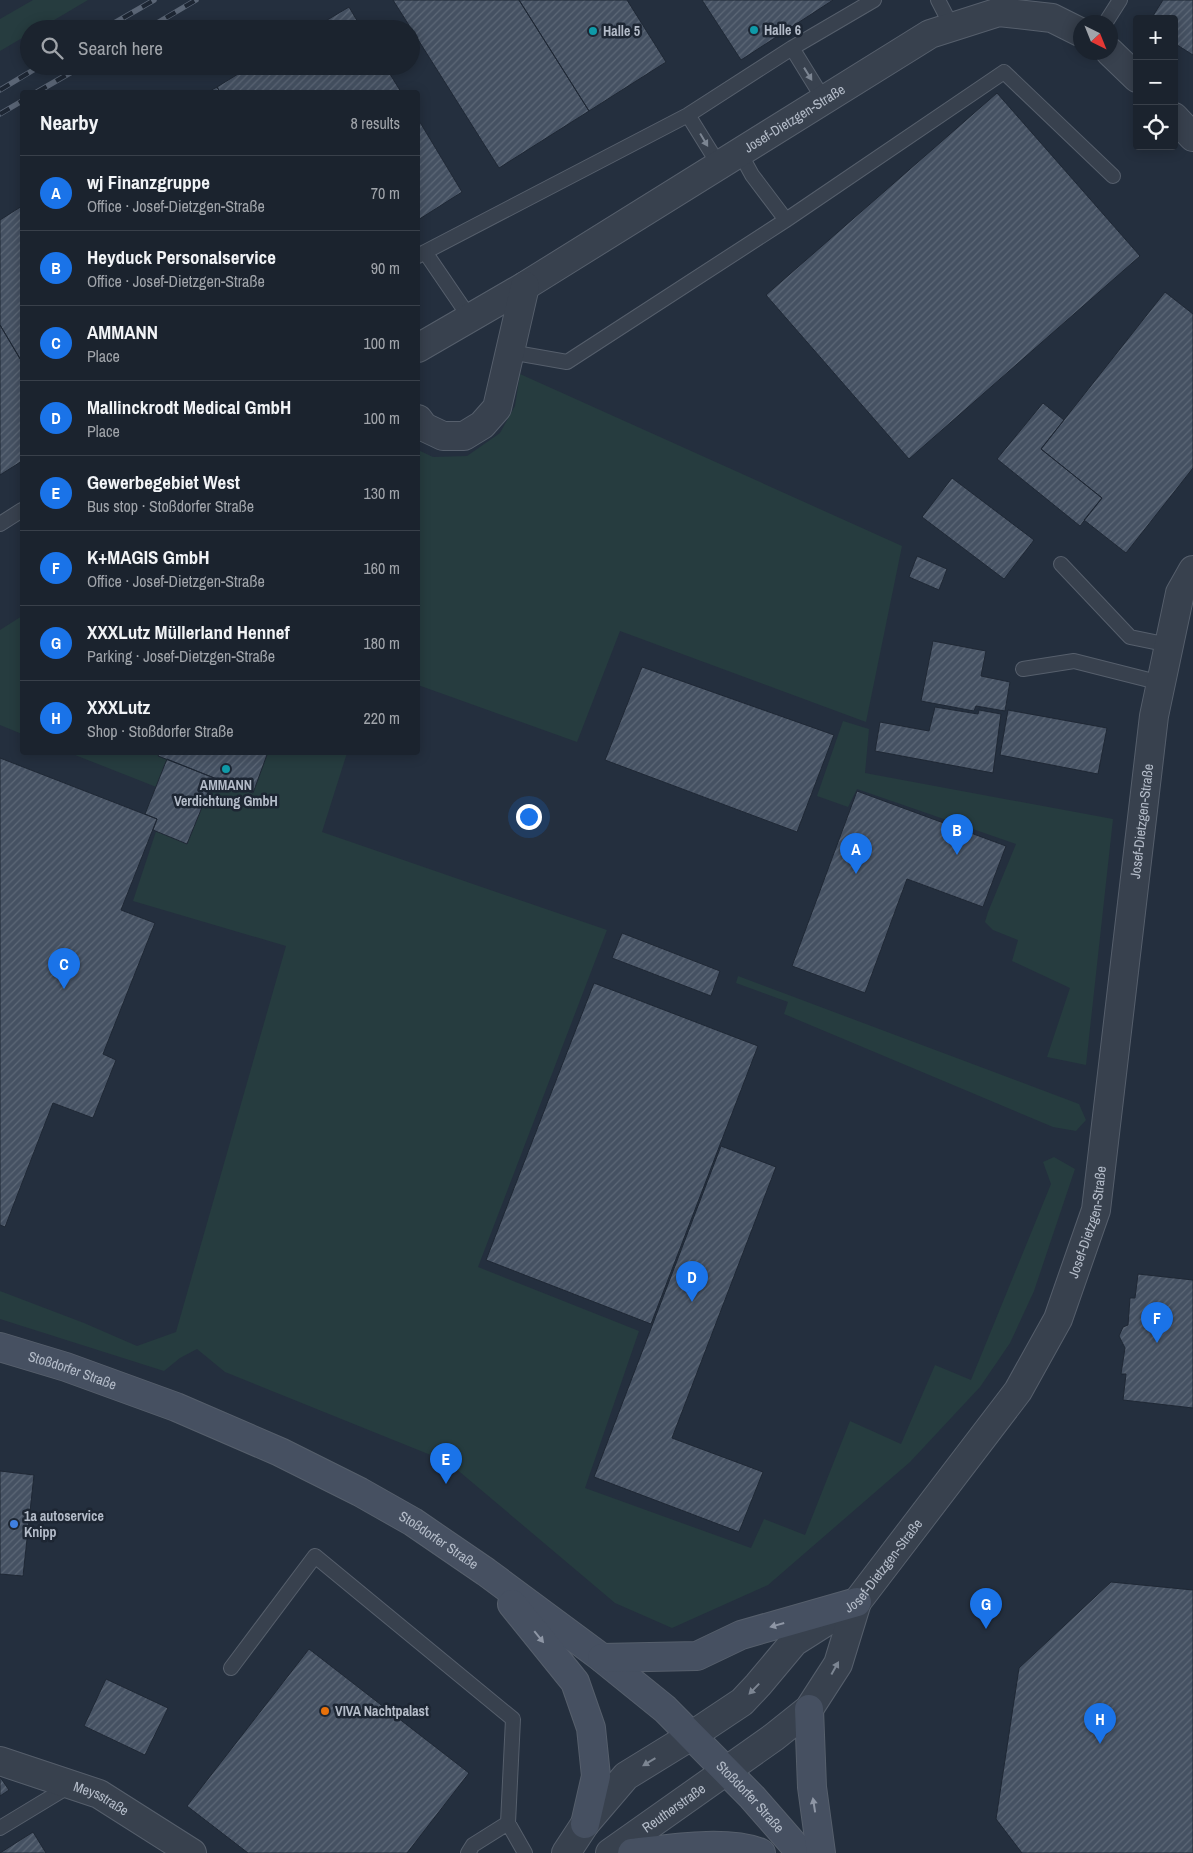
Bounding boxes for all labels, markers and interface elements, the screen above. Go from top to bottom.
north arrow [1073,15,1118,60]
map controls [1133,15,1178,150]
button: + [1133,15,1178,60]
search box [20,20,420,75]
place label: Halle 6 [764,21,801,39]
place label: Halle 5 [603,22,641,40]
marker: Halle 6 [748,24,760,36]
marker: Halle 5 [587,25,599,37]
icon: search [38,34,66,62]
text: Search here [78,35,163,61]
button: − [1133,60,1178,105]
one-way arrow [804,68,813,81]
street label: Josef-Dietzgen-Straße [741,80,848,157]
button: locate [1133,105,1178,150]
text: Nearby [40,108,98,137]
text: 8 results [350,112,400,134]
one-way arrow [699,133,709,146]
text: wj Finanzgruppe [87,169,210,195]
text: A [51,182,61,204]
text: 70 m [371,182,400,204]
text: Office · Josef-Dietzgen-Straße [87,195,265,217]
text: Heyduck Personalservice [87,244,276,270]
text: B [51,257,61,279]
text: 90 m [371,257,400,279]
text: Office · Josef-Dietzgen-Straße [87,270,265,292]
text: AMMANN [87,319,158,345]
text: C [51,332,61,354]
text: 100 m [364,332,400,354]
text: Place [87,345,120,367]
text: Mallinckrodt Medical GmbH [87,394,291,420]
text: D [51,407,61,429]
text: 100 m [364,407,400,429]
text: Place [87,420,120,442]
text: Gewerbegebiet West [87,469,240,495]
text: E [52,482,60,504]
text: 130 m [364,482,400,504]
text: Bus stop · Stoßdorfer Straße [87,495,254,517]
text: K+MAGIS GmbH [87,544,210,570]
text: F [52,557,60,579]
text: 160 m [364,557,400,579]
text: Office · Josef-Dietzgen-Straße [87,570,265,592]
text: XXXLutz Müllerland Hennef [87,619,290,645]
text: G [51,632,61,654]
text: 180 m [364,632,400,654]
text: Parking · Josef-Dietzgen-Straße [87,645,275,667]
text: XXXLutz [87,694,150,720]
text: H [51,707,61,729]
text: 220 m [364,707,400,729]
text: Shop · Stoßdorfer Straße [87,720,234,742]
marker: AMMANN Verdichtung GmbH [220,763,232,775]
street label: Josef-Dietzgen-Straße [1126,763,1157,880]
place label: AMMANN Verdichtung GmbH [174,776,278,810]
your location [516,804,542,830]
pin: B [941,814,973,855]
pin: A [840,833,872,874]
pin: C [48,948,80,989]
street label: Josef-Dietzgen-Straße [1064,1165,1110,1280]
pin: D [676,1261,708,1302]
pin: F [1141,1302,1173,1343]
street label: Stoßdorfer Straße [26,1347,119,1394]
pin: E [430,1443,462,1484]
place label: 1a autoservice Knipp [24,1507,104,1541]
street label: Stoßdorfer Straße [396,1507,482,1573]
street label: Josef-Dietzgen-Straße [841,1515,926,1617]
marker: 1a autoservice Knipp [8,1518,20,1530]
pin: G [970,1588,1002,1629]
one-way arrow [769,1621,784,1629]
one-way arrow [533,1630,544,1643]
one-way arrow [831,1660,839,1675]
one-way arrow [749,1682,761,1694]
place label: VIVA Nachtpalast [335,1702,429,1720]
pin: H [1084,1703,1116,1744]
marker: VIVA Nachtpalast [319,1705,331,1717]
one-way arrow [643,1757,656,1766]
street label: Stoßdorfer Straße [712,1757,788,1837]
street label: Meysstraße [71,1777,132,1820]
street label: Reutherstraße [638,1779,709,1837]
one-way arrow [810,1796,818,1812]

